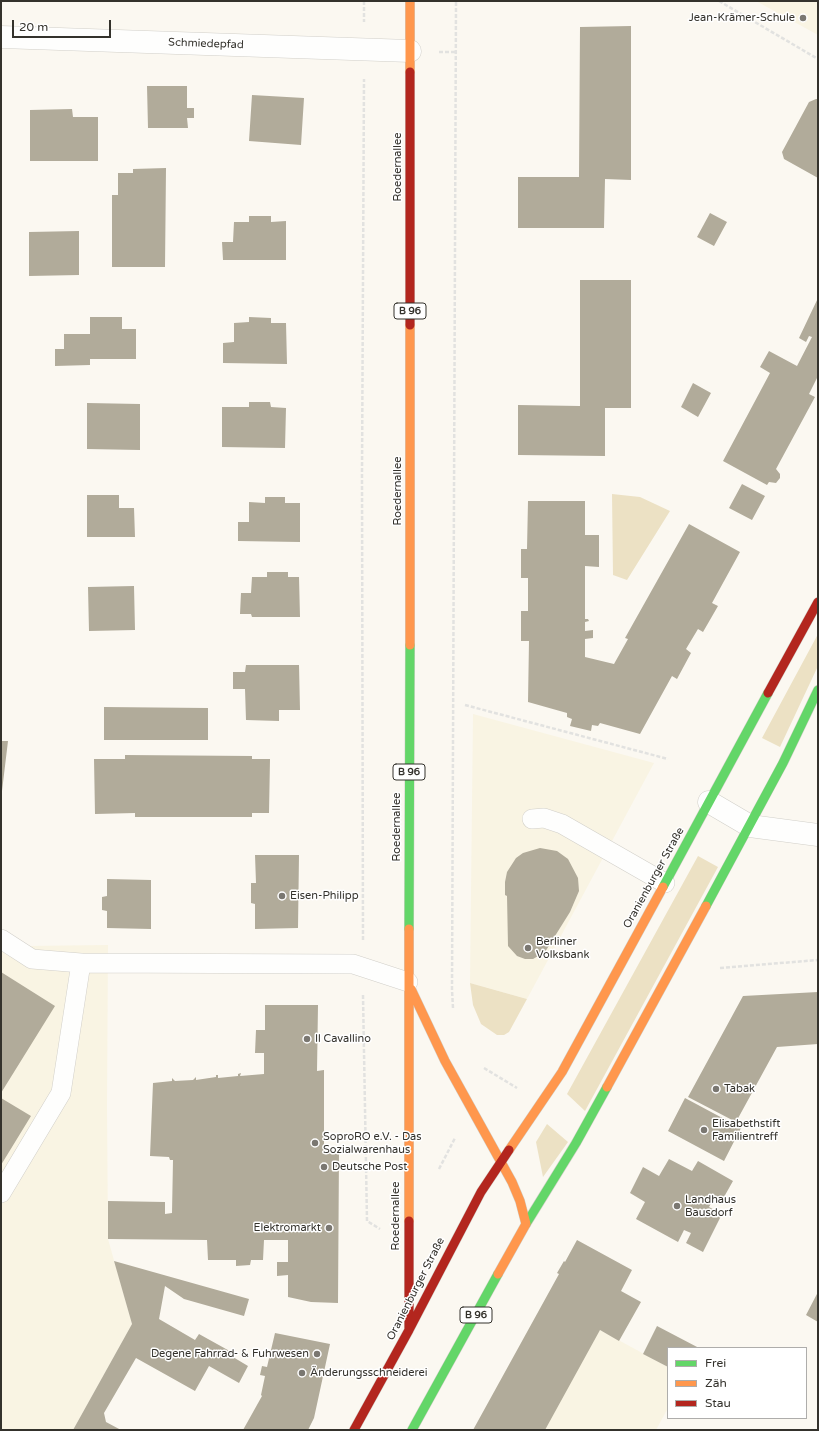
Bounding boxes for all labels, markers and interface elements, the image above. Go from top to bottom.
place label: Jean-Krämer-Schule [689,11,795,25]
scale bar [14,12,113,38]
marker: Jean-Krämer-Schule [798,13,808,23]
text: 20 m [19,20,48,34]
street label: Schmiedepfad [168,36,244,52]
street label: Roedernallee [391,133,405,201]
road number: B 96 [394,303,426,319]
street label: Roedernallee [391,457,405,525]
road number: B 96 [393,764,425,780]
street label: Roedernallee [390,793,404,861]
street label: Oranienburger Straße [621,825,687,931]
place label: Eisen-Philipp [290,889,359,903]
marker: Eisen-Philipp [277,891,287,901]
place label: Berliner Volksbank [536,935,589,961]
marker: Berliner Volksbank [523,943,533,953]
place label: Il Cavallino [315,1032,371,1046]
marker: Il Cavallino [302,1034,312,1044]
place label: Tabak [724,1082,755,1096]
marker: Tabak [711,1084,721,1094]
place label: Elisabethstift Familientreff [712,1117,780,1143]
marker: Elisabethstift Familientreff [699,1125,709,1135]
place label: SoproRO e.V. - Das Sozialwarenhaus [323,1130,422,1156]
marker: SoproRO e.V. - Das Sozialwarenhaus [310,1138,320,1148]
place label: Deutsche Post [332,1160,407,1174]
marker: Deutsche Post [319,1162,329,1172]
street label: Roedernallee [389,1182,403,1250]
place label: Landhaus Bausdorf [685,1193,736,1219]
marker: Landhaus Bausdorf [672,1201,682,1211]
place label: Elektromarkt [253,1221,321,1235]
marker: Elektromarkt [324,1223,334,1233]
street label: Oranienburger Straße [384,1235,448,1343]
road number: B 96 [460,1307,492,1323]
place label: Degene Fahrrad- & Fuhrwesen [151,1347,309,1361]
legend [667,1347,807,1419]
marker: Degene Fahrrad- & Fuhrwesen [312,1349,322,1359]
text: Frei [705,1356,726,1370]
place label: Änderungsschneiderei [310,1366,428,1380]
marker: Änderungsschneiderei [297,1368,307,1378]
text: Zäh [705,1376,727,1390]
text: Stau [705,1396,731,1410]

